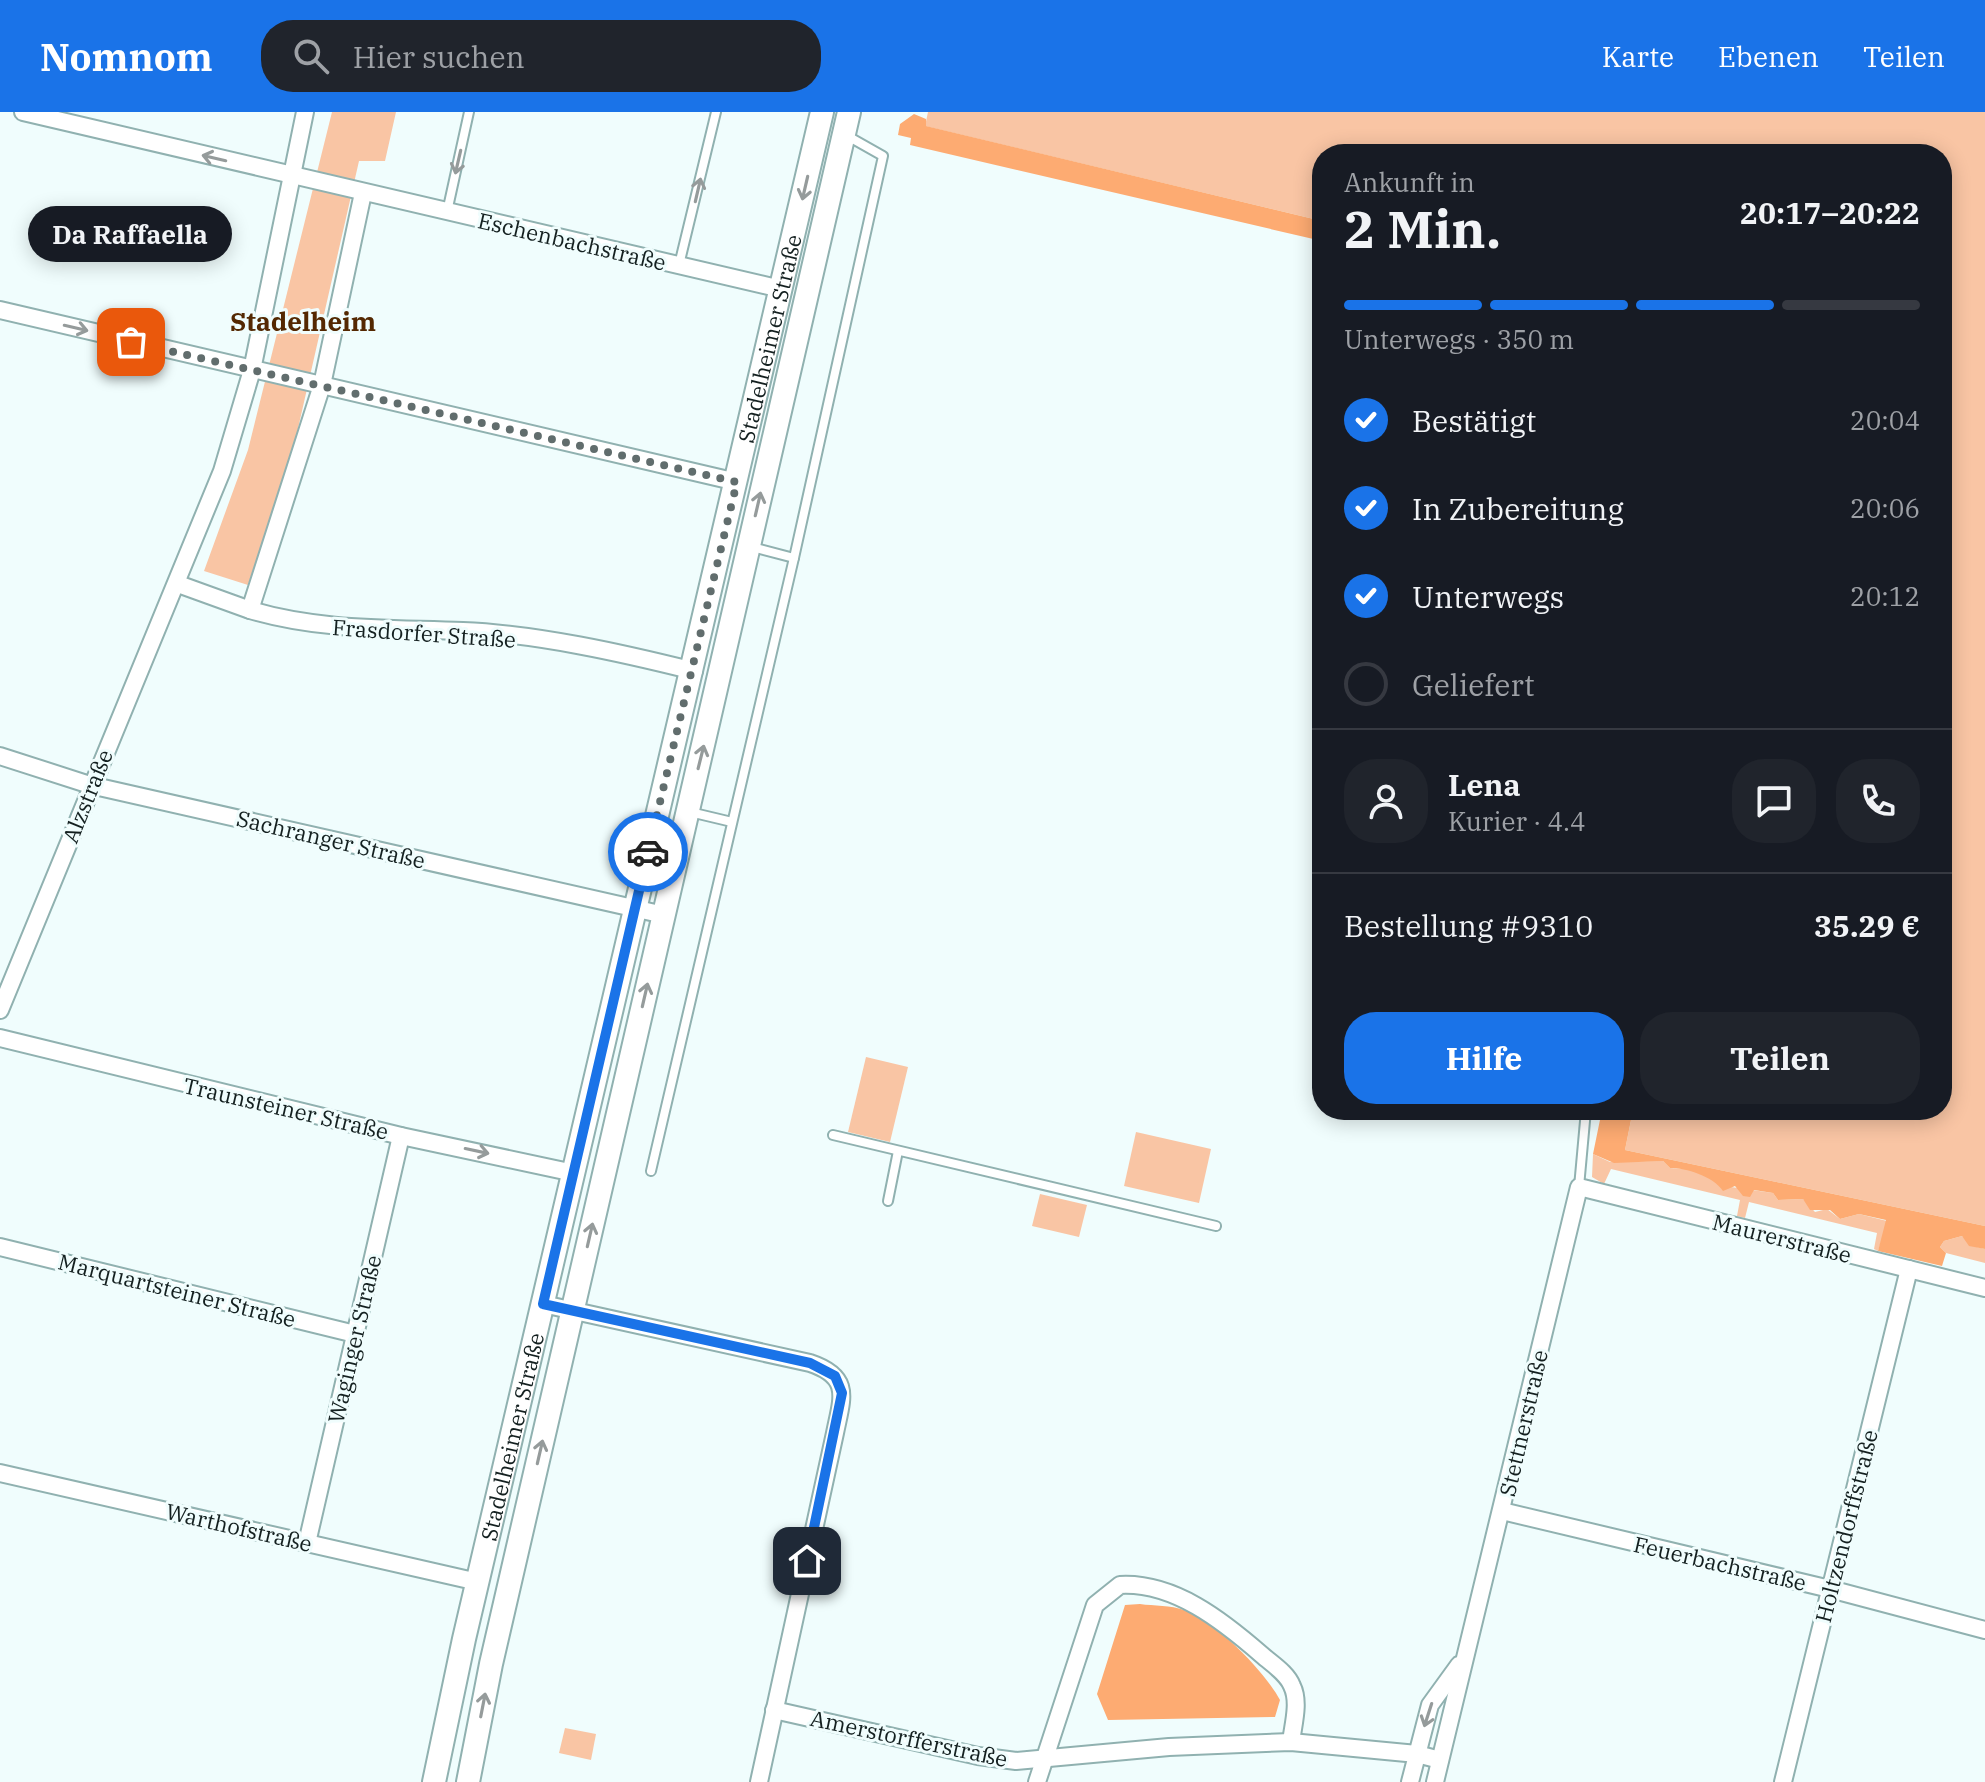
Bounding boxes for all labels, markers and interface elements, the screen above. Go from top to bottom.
search box [261,20,821,92]
text: Nomnom [40,32,213,81]
icon: search [289,34,333,78]
text: Hier suchen [353,37,525,76]
text: Karte [1602,38,1674,75]
text: Ebenen [1718,38,1819,75]
text: Teilen [1863,38,1945,75]
one-way arrow [450,149,465,174]
one-way arrow [202,150,228,165]
text: Ankunft in [1344,165,1475,199]
one-way arrow [797,175,812,200]
one-way arrow [691,178,706,203]
text: 20:17–20:22 [1740,193,1920,232]
text: 2 Min. [1344,195,1501,262]
street label: Eschenbachstraße [475,205,669,277]
callout: Da Raffaella [29,206,233,262]
text: Da Raffaella [52,217,208,251]
street label: Stadelheimer Straße [730,231,807,445]
district label: Stadelheim [230,304,376,338]
pin [97,308,165,376]
icon: bag [109,320,153,364]
one-way arrow [63,322,88,337]
text: Unterwegs · 350 m [1344,322,1574,356]
icon: check [1344,398,1388,442]
text: Bestätigt [1412,401,1536,440]
text: 20:04 [1850,403,1920,437]
icon: check [1344,486,1388,530]
text: In Zubereitung [1412,489,1624,528]
one-way arrow [751,491,766,517]
text: 20:06 [1850,491,1920,525]
icon: check [1344,574,1388,618]
text: Unterwegs [1412,577,1564,616]
text: 20:12 [1850,579,1920,613]
street label: Frasdorfer Straße [331,612,517,654]
text: Geliefert [1412,665,1535,704]
street label: Alzstraße [55,745,119,847]
one-way arrow [694,745,709,771]
button: person [1344,759,1428,843]
button: chat [1732,759,1816,843]
button: phone [1836,759,1920,843]
text: Lena [1448,765,1521,804]
street label: Sachranger Straße [234,803,428,875]
text: Kurier · 4.4 [1448,804,1586,838]
courier [608,812,688,892]
icon: car [626,830,670,874]
text: Bestellung #9310 [1344,906,1593,945]
text: 35.29 € [1814,906,1920,945]
one-way arrow [639,983,654,1008]
button: Hilfe [1344,1012,1624,1104]
button: Teilen [1640,1012,1920,1104]
street label: Traunsteiner Straße [181,1070,391,1146]
one-way arrow [464,1145,490,1160]
street label: Maurerstraße [1710,1207,1854,1269]
one-way arrow [583,1222,598,1248]
street label: Marquartsteiner Straße [55,1246,299,1334]
street label: Waginger Straße [321,1252,387,1426]
street label: Stadelheimer Straße [473,1330,550,1544]
street label: Stettnerstraße [1492,1347,1554,1499]
street label: Holtzendorffstraße [1808,1427,1884,1625]
one-way arrow [534,1440,549,1465]
street label: Warthofstraße [163,1496,315,1558]
pin [773,1527,841,1595]
street label: Feuerbachstraße [1631,1529,1809,1597]
icon: home [785,1539,829,1583]
one-way arrow [476,1693,491,1719]
one-way arrow [1419,1702,1434,1727]
street label: Amerstorfferstraße [808,1703,1010,1773]

